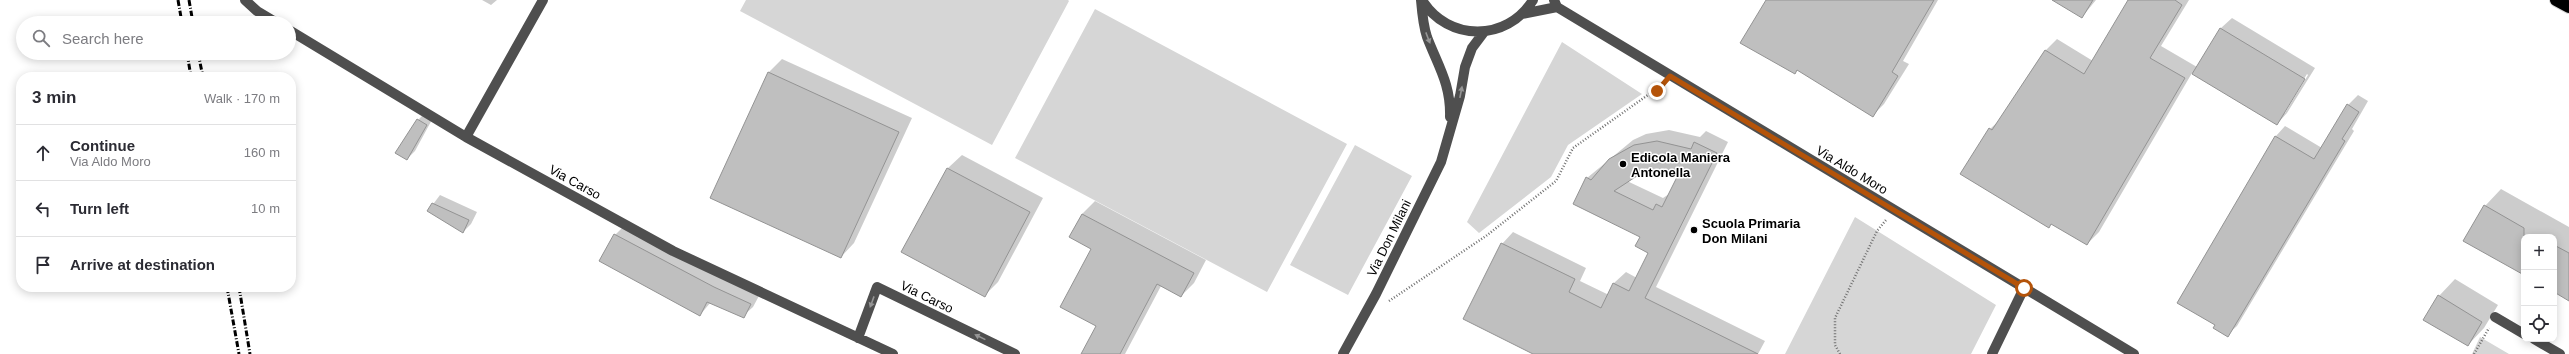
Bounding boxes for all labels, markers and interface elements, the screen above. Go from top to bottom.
search box [16,16,296,60]
icon: search [30,27,52,49]
text: Search here [62,30,144,47]
one-way arrow [1425,33,1431,44]
route end [1648,82,1666,100]
one-way arrow [1458,85,1464,98]
text: 3 min [32,88,76,107]
text: Walk · 170 m [204,91,280,106]
text: Continue [70,137,135,154]
icon: ahead [32,142,54,164]
street label: Via Aldo Moro [1814,143,1890,197]
text: 160 m [244,145,280,160]
place label: Edicola Maniera Antonella [1631,150,1731,180]
text: Via Aldo Moro [70,154,151,169]
marker: Edicola Maniera Antonella [1618,159,1628,169]
street label: Via Carso [547,162,603,202]
street label: Via Don Milani [1364,197,1414,279]
icon: left [32,198,54,220]
text: Turn left [70,200,129,217]
text: 10 m [251,201,280,216]
place label: Scuola Primaria Don Milani [1702,216,1801,246]
marker: Scuola Primaria Don Milani [1689,225,1699,235]
map controls [2521,234,2557,342]
button: + [2521,234,2557,270]
icon: arrive [32,254,54,276]
text: Arrive at destination [70,256,215,273]
button: − [2521,270,2557,306]
street label: Via Carso [898,278,956,316]
route start [2015,279,2033,297]
one-way arrow [868,296,874,308]
button: locate [2521,306,2557,342]
one-way arrow [974,334,986,340]

